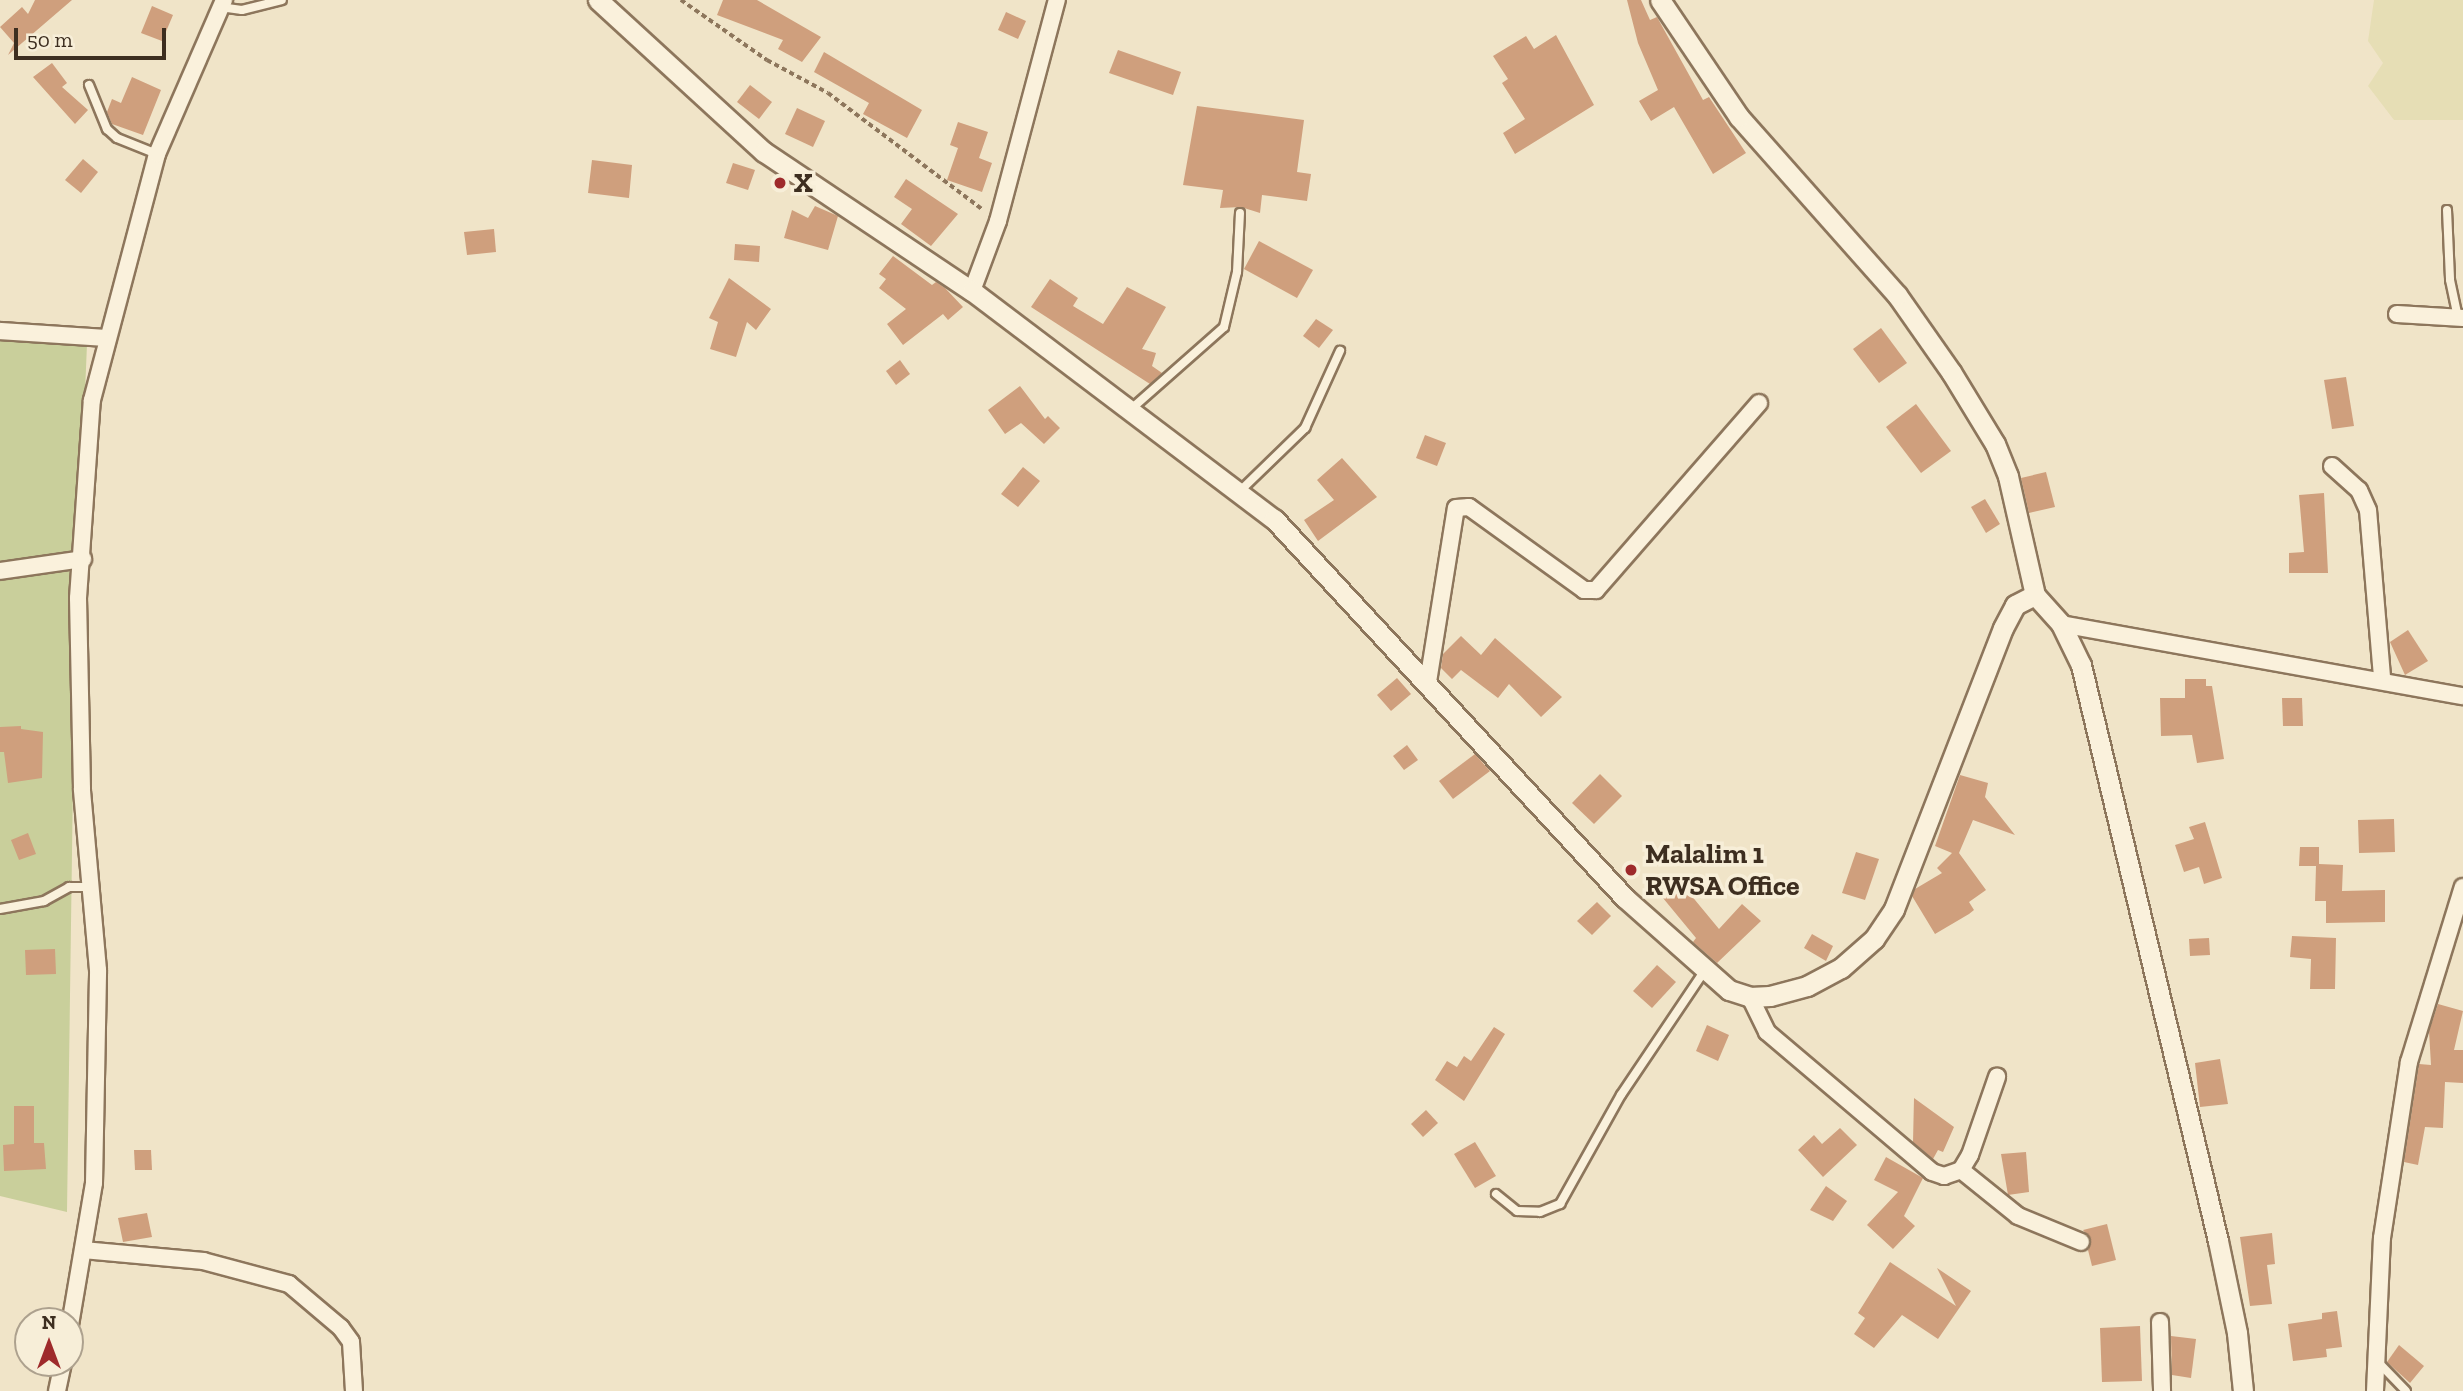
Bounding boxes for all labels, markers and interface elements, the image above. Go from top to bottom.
scale bar [18,14,170,58]
text: 50 m [27,27,73,52]
place label: X [794,166,813,200]
marker: X [772,175,788,191]
place label: Malalim 1 RWSA Office [1645,837,1800,903]
marker: Malalim 1 RWSA Office [1623,862,1639,878]
north arrow [14,1307,84,1377]
text: N [42,1311,56,1334]

